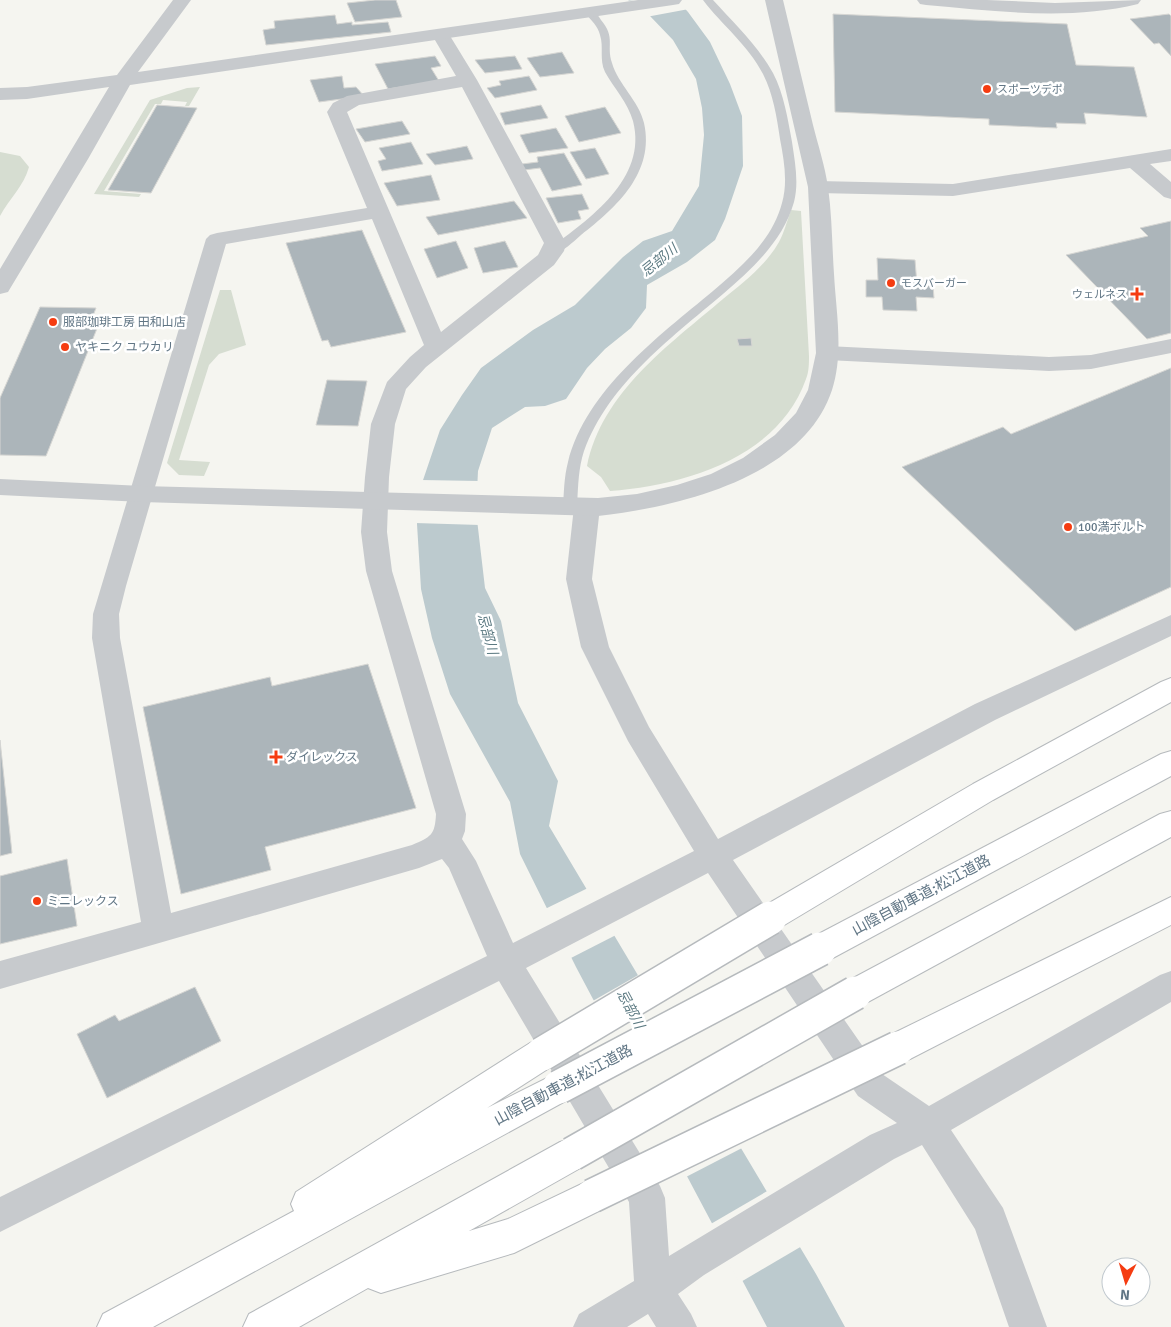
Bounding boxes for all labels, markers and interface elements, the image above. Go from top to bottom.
marker: スポーツデポ [981,83,993,95]
place label: スポーツデポ [997,83,1063,96]
water label: 忌部川 [638,239,683,280]
marker: モスバーガー [885,277,897,289]
place label: モスバーガー [901,277,967,290]
place label: ウェルネス [1072,288,1127,301]
marker: ウェルネス [1131,288,1143,300]
place label: 服部珈琲工房 田和山店 [63,315,186,330]
marker: 服部珈琲工房 田和山店 [47,316,59,328]
place label: ヤキニク ユウカリ [75,340,174,355]
marker: ヤキニク ユウカリ [59,341,71,353]
place label: 100満ボルト [1078,520,1145,535]
marker: 100満ボルト [1062,521,1074,533]
water label: 忌部川 [474,612,502,659]
place label: ダイレックス [286,750,358,765]
marker: ダイレックス [270,751,282,763]
street label: 山陰自動車道;松江道路 [849,851,993,939]
place label: ミニレックス [47,894,119,909]
marker: ミニレックス [31,895,43,907]
water label: 忌部川 [613,987,649,1034]
street label: 山陰自動車道;松江道路 [491,1041,635,1129]
north arrow [1101,1257,1151,1307]
text: N [1119,1286,1131,1303]

